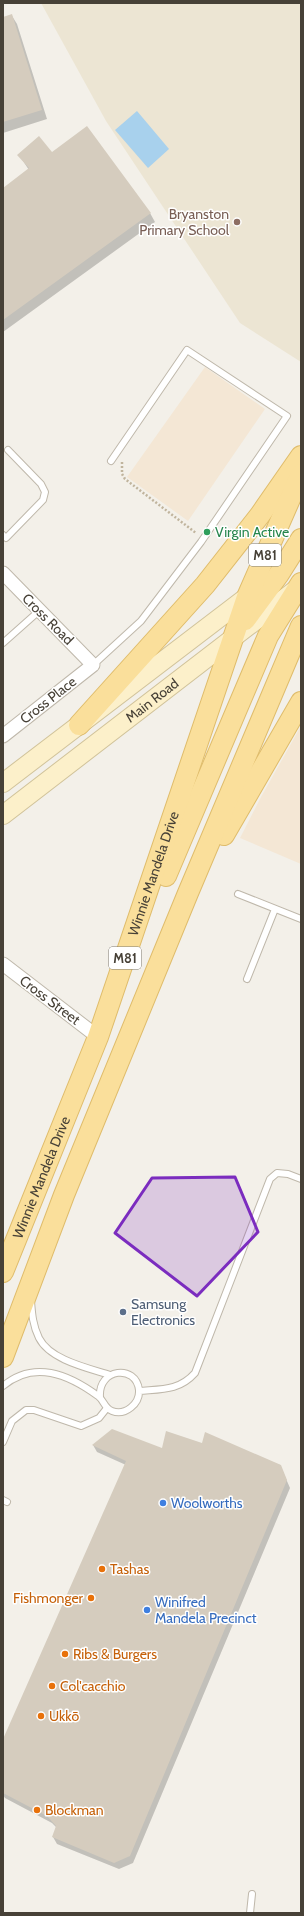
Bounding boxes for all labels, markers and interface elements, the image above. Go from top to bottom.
place label: Bryanston Primary School [139,205,230,239]
marker: Bryanston Primary School [232,217,242,227]
place label: Virgin Active [215,523,289,541]
marker: Virgin Active [202,527,212,537]
road number: M81 [249,544,281,566]
street label: Cross Road [18,589,78,649]
street label: Cross Place [16,672,80,728]
street label: Main Road [122,674,182,726]
street label: Winnie Mandela Drive [124,809,183,938]
road number: M81 [109,947,141,969]
street label: Cross Street [16,971,84,1029]
street label: Winnie Mandela Drive [8,1114,74,1241]
place label: Samsung Electronics [131,1295,195,1329]
marker: Samsung Electronics [118,1307,128,1317]
place label: Woolworths [171,1494,243,1512]
marker: Woolworths [158,1498,168,1508]
place label: Tashas [110,1560,149,1578]
marker: Tashas [97,1564,107,1574]
place label: Fishmonger [13,1589,84,1607]
marker: Fishmonger [86,1593,96,1603]
place label: Winifred Mandela Precinct [155,1593,257,1627]
marker: Winifred Mandela Precinct [142,1605,152,1615]
place label: Ribs & Burgers [73,1645,157,1663]
marker: Ribs & Burgers [60,1649,70,1659]
place label: Col'cacchio [60,1677,126,1695]
marker: Col'cacchio [47,1681,57,1691]
place label: Ukkō [49,1707,80,1725]
marker: Ukkō [36,1711,46,1721]
place label: Blockman [45,1801,104,1819]
marker: Blockman [32,1805,42,1815]

